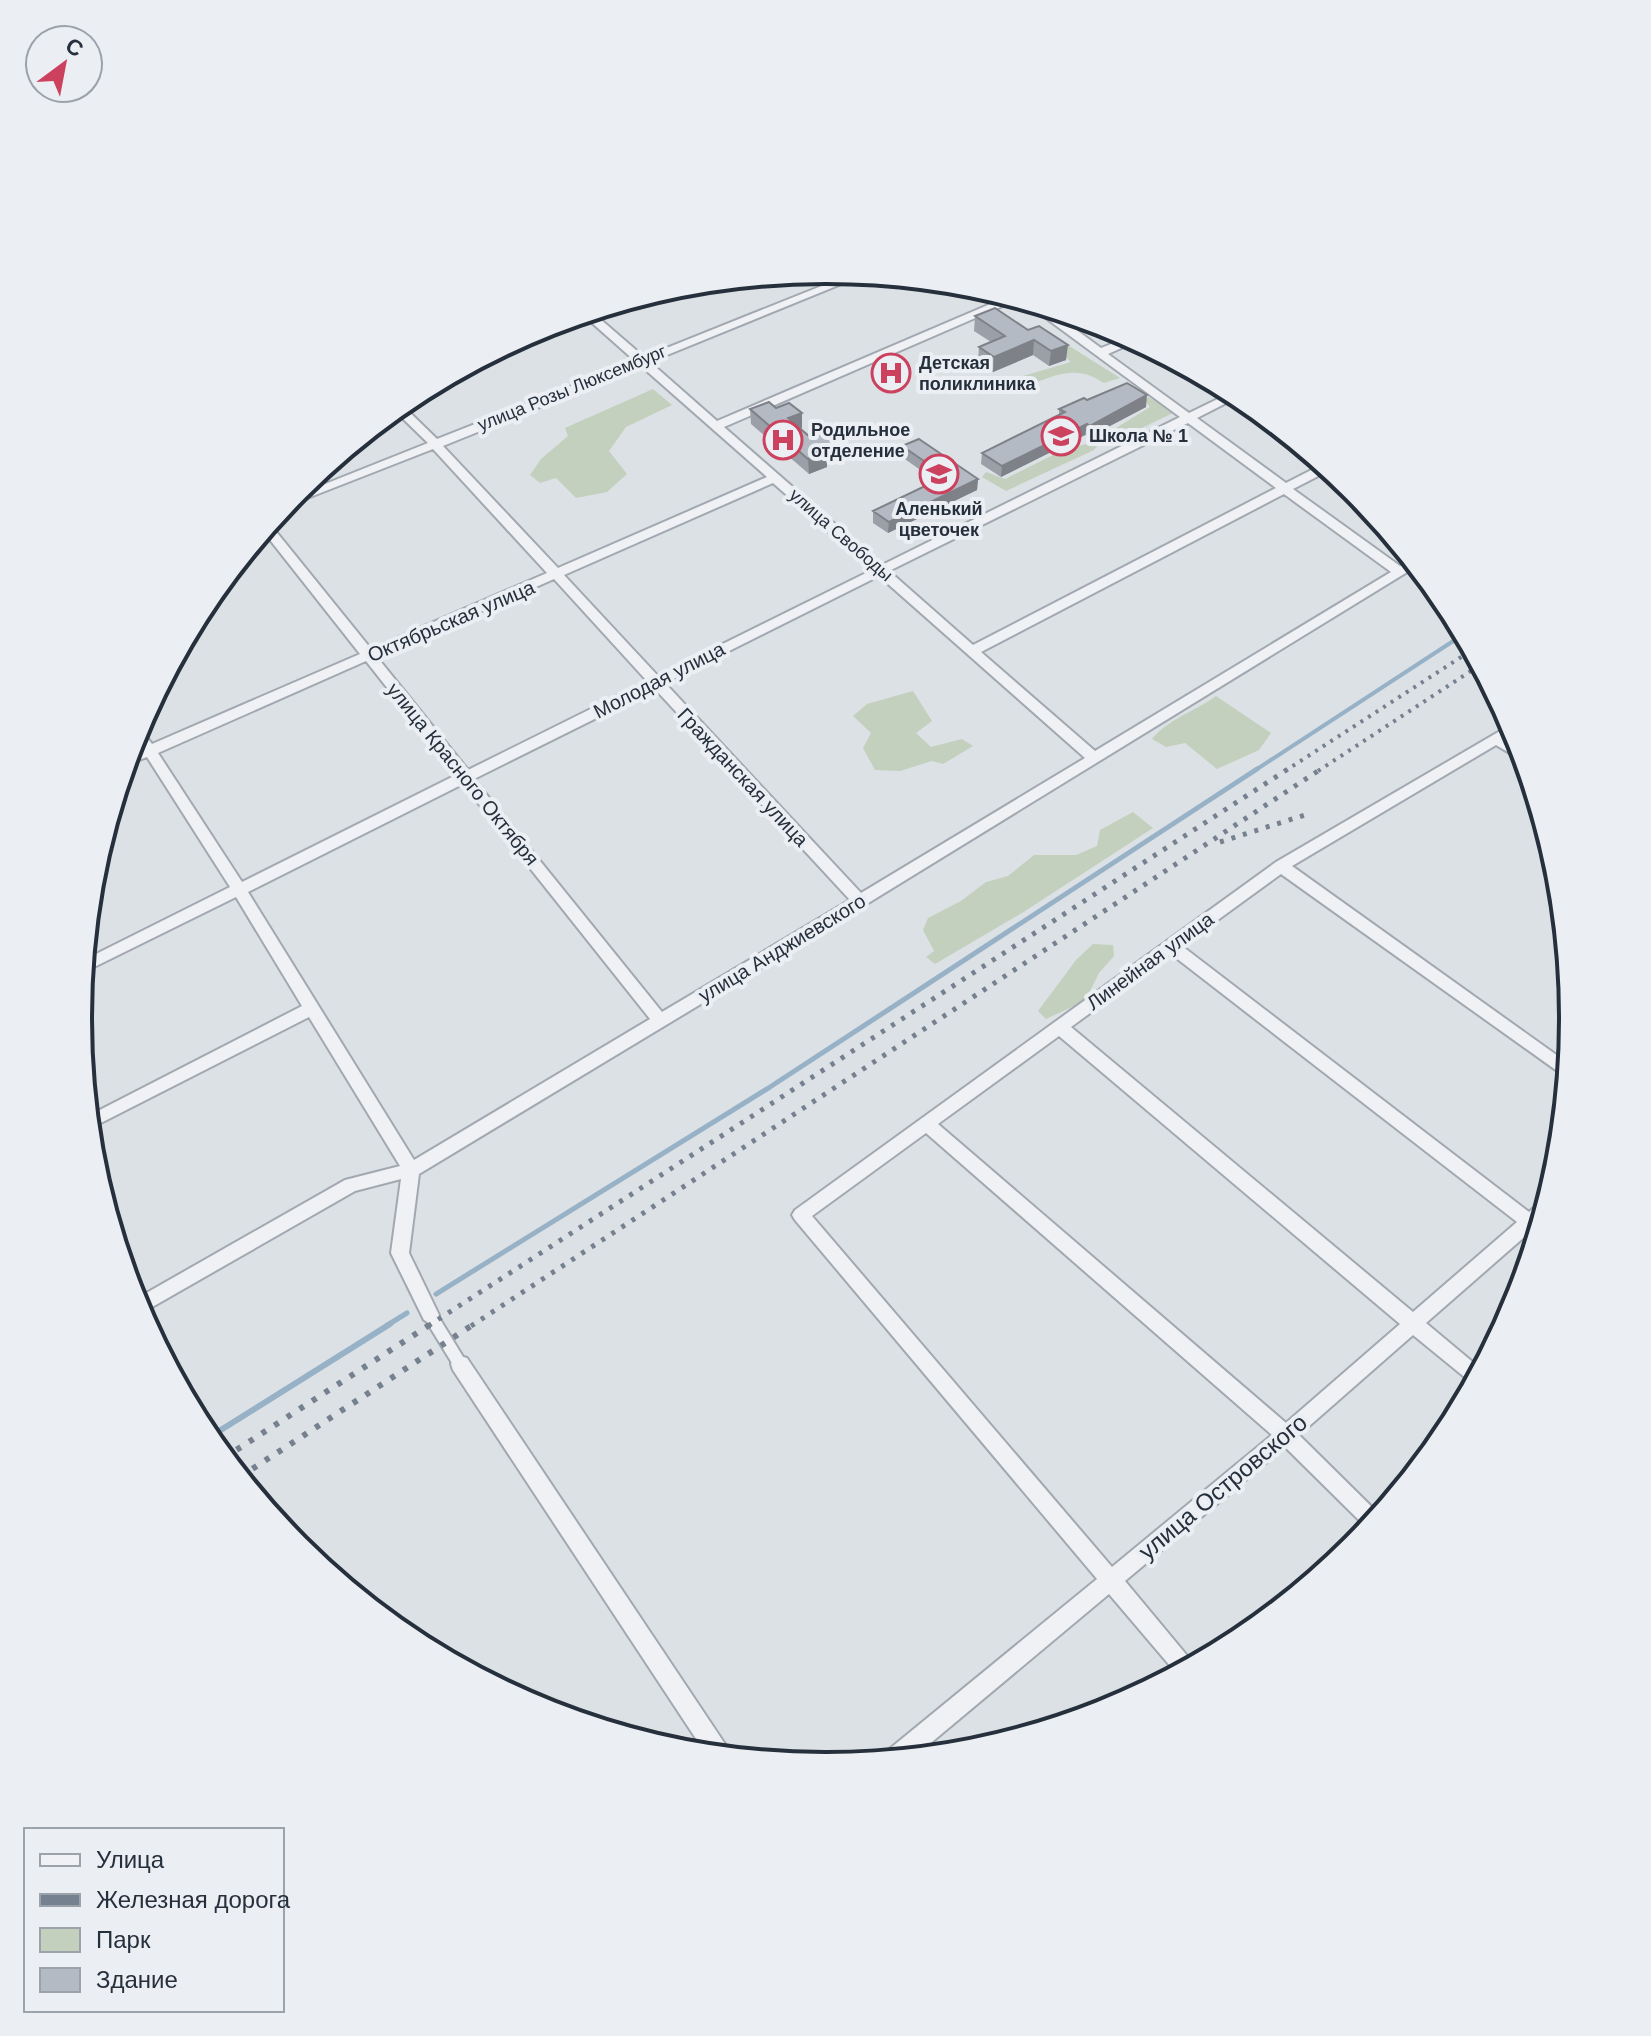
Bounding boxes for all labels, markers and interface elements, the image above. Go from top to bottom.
north arrow [24,24,104,104]
text: С [61,33,88,62]
street label: улица Розы Люксембург [475,341,670,435]
hospital icon: Детская поликлиника [870,352,912,394]
place label: Детская поликлиника [919,353,1037,394]
school or university icon: Школа № 1 [1040,415,1082,457]
hospital icon: Родильное отделение [762,419,804,461]
place label: Родильное отделение [811,420,910,461]
place label: Школа № 1 [1089,426,1188,446]
school or university icon: Аленький цветочек [918,453,960,495]
street label: улица Свободы [785,485,897,585]
place label: Аленький цветочек [895,499,983,540]
street label: Октябрьская улица [364,576,539,666]
street label: Молодая улица [590,637,729,723]
street label: улица Красного Октября [383,679,543,869]
street label: Гражданская улица [673,703,813,851]
street label: улица Анджиевского [695,889,869,1007]
street label: Линейная улица [1082,907,1218,1014]
street label: улица Островского [1133,1408,1312,1565]
legend [24,1828,284,2012]
text: Улица [96,1846,165,1873]
text: Железная дорога [96,1886,291,1913]
text: Парк [96,1926,151,1953]
text: Здание [96,1966,178,1993]

